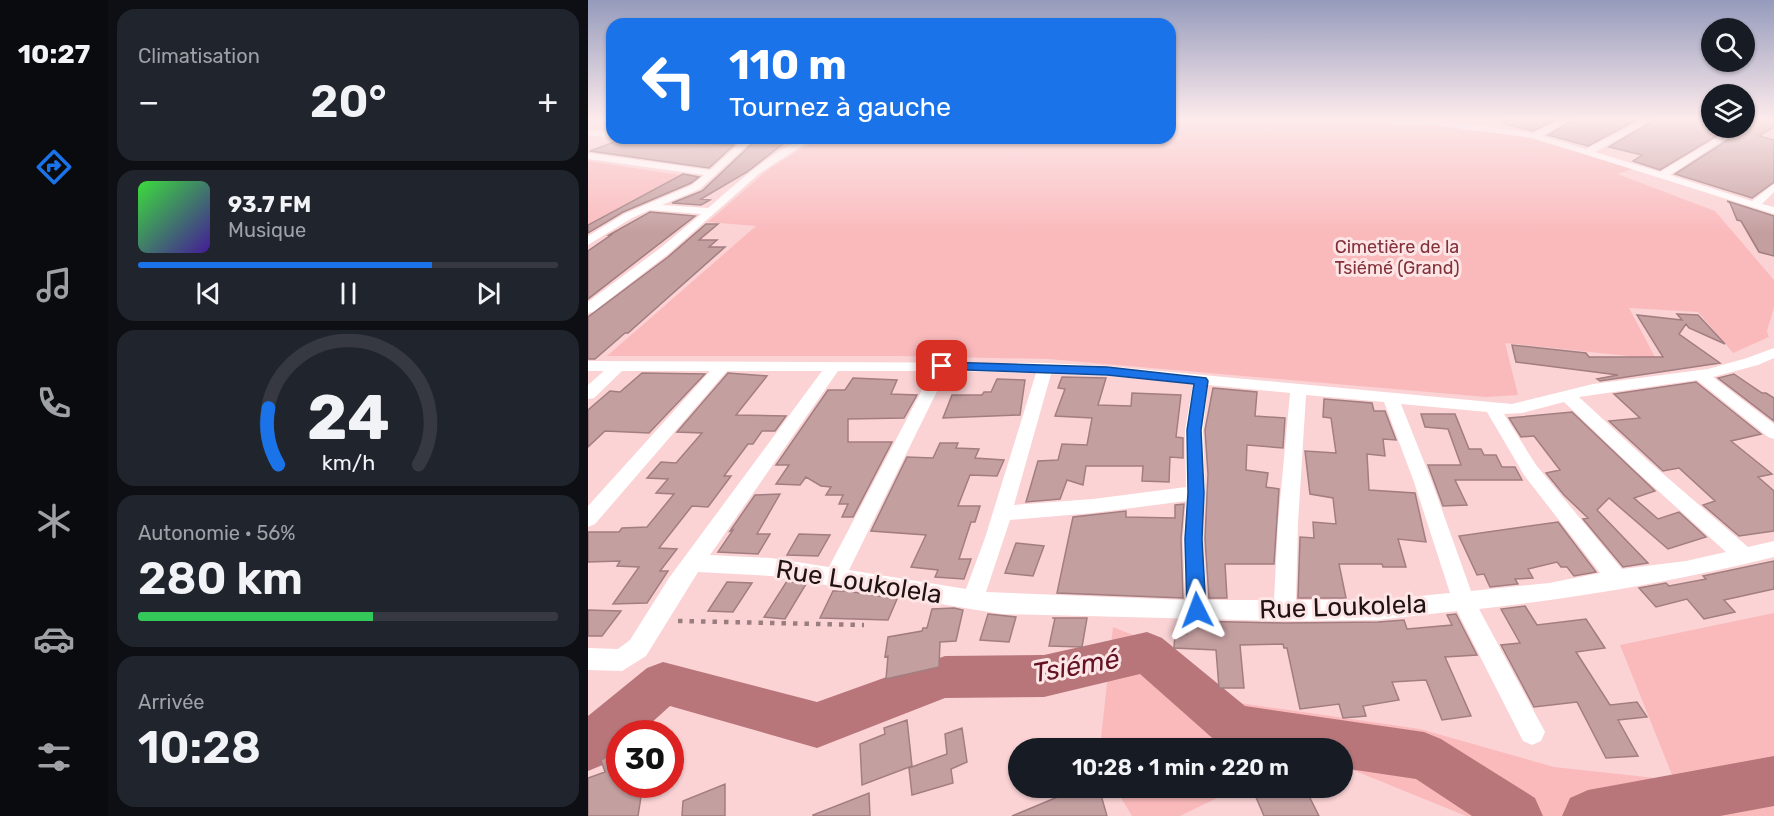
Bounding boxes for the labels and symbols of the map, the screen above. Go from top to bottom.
park label: Cimetière de la Tsiémé (Grand) [1334,236,1460,279]
pin [916,340,967,391]
street label: Rue Loukolela [774,554,944,610]
position arrow [1165,578,1229,642]
street label: Rue Loukolela [1259,589,1427,625]
water label: Tsiémé [1030,643,1122,689]
speed limit sign: 30 [606,720,684,798]

